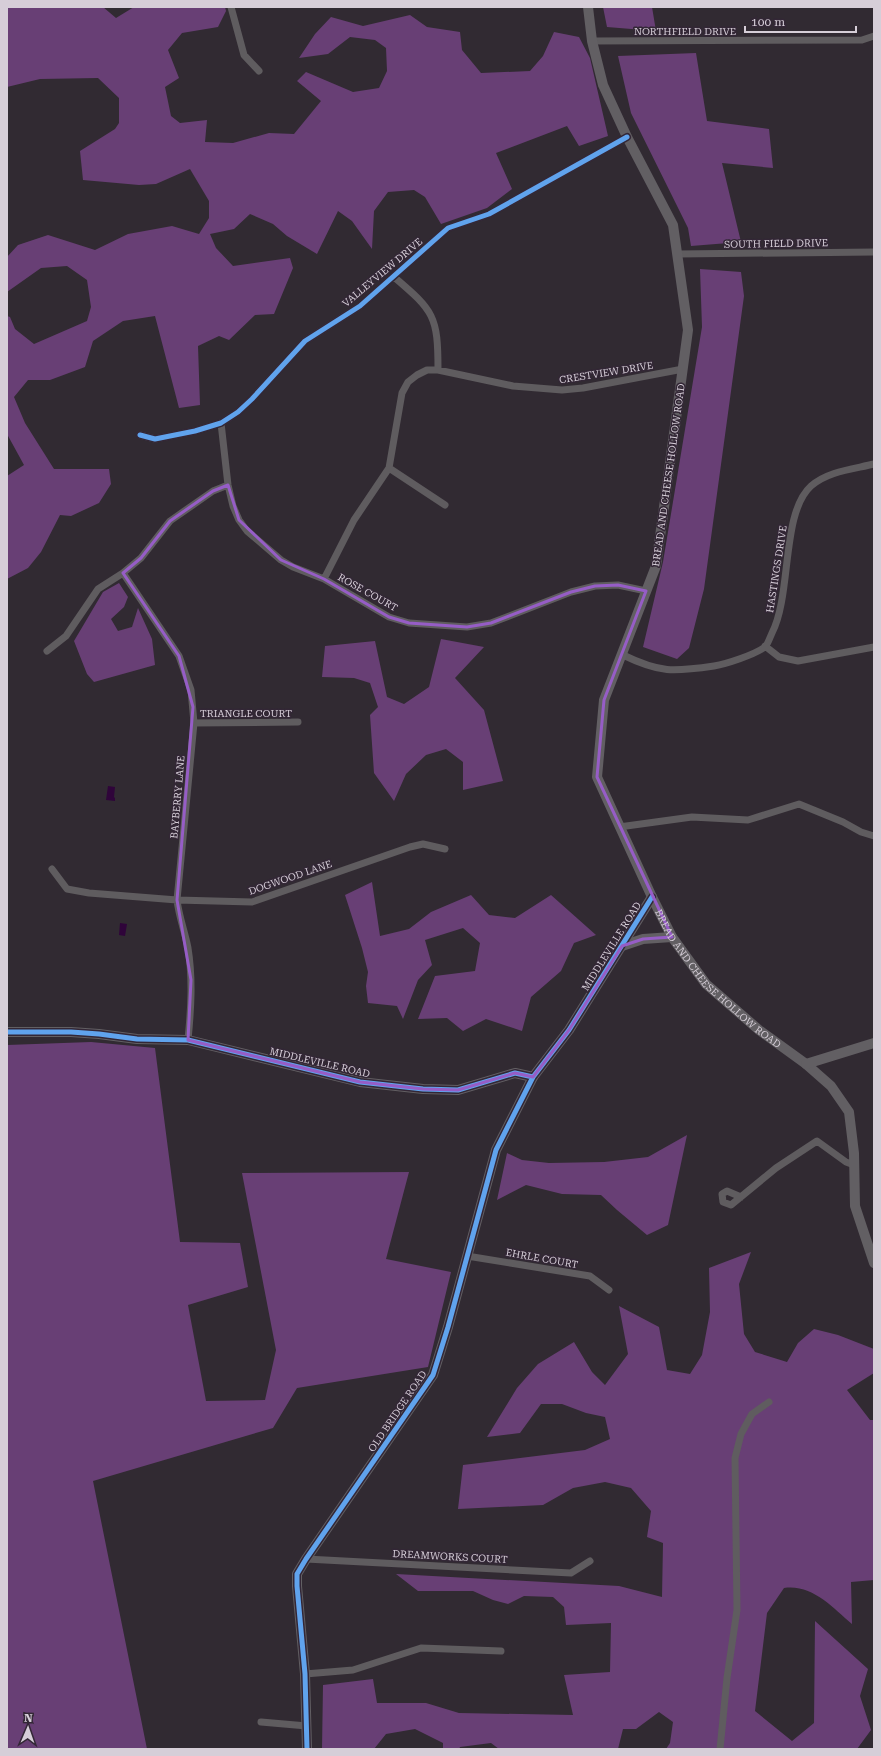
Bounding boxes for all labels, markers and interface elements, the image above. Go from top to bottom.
scale bar [745,8,856,34]
text: 100 m [751,15,785,29]
street label: NORTHFIELD DRIVE [634,26,736,37]
street label: VALLEYVIEW DRIVE [340,236,424,309]
street label: SOUTH FIELD DRIVE [724,237,828,250]
street label: CRESTVIEW DRIVE [558,360,654,385]
street label: BREAD AND CHEESE HOLLOW ROAD [650,383,687,567]
street label: HASTINGS DRIVE [764,525,789,614]
street label: ROSE COURT [336,571,400,614]
street label: TRIANGLE COURT [200,708,292,719]
street label: BAYBERRY LANE [168,755,187,839]
street label: DOGWOOD LANE [247,858,333,897]
street label: MIDDLEVILLE ROAD [580,900,643,993]
street label: BREAD AND CHEESE HOLLOW ROAD [653,907,783,1050]
street label: MIDDLEVILLE ROAD [269,1046,371,1079]
street label: EHRLE COURT [505,1247,579,1270]
street label: OLD BRIDGE ROAD [366,1368,429,1454]
street label: DREAMWORKS COURT [392,1548,508,1565]
north arrow [8,1708,48,1748]
text: N [24,1712,33,1725]

